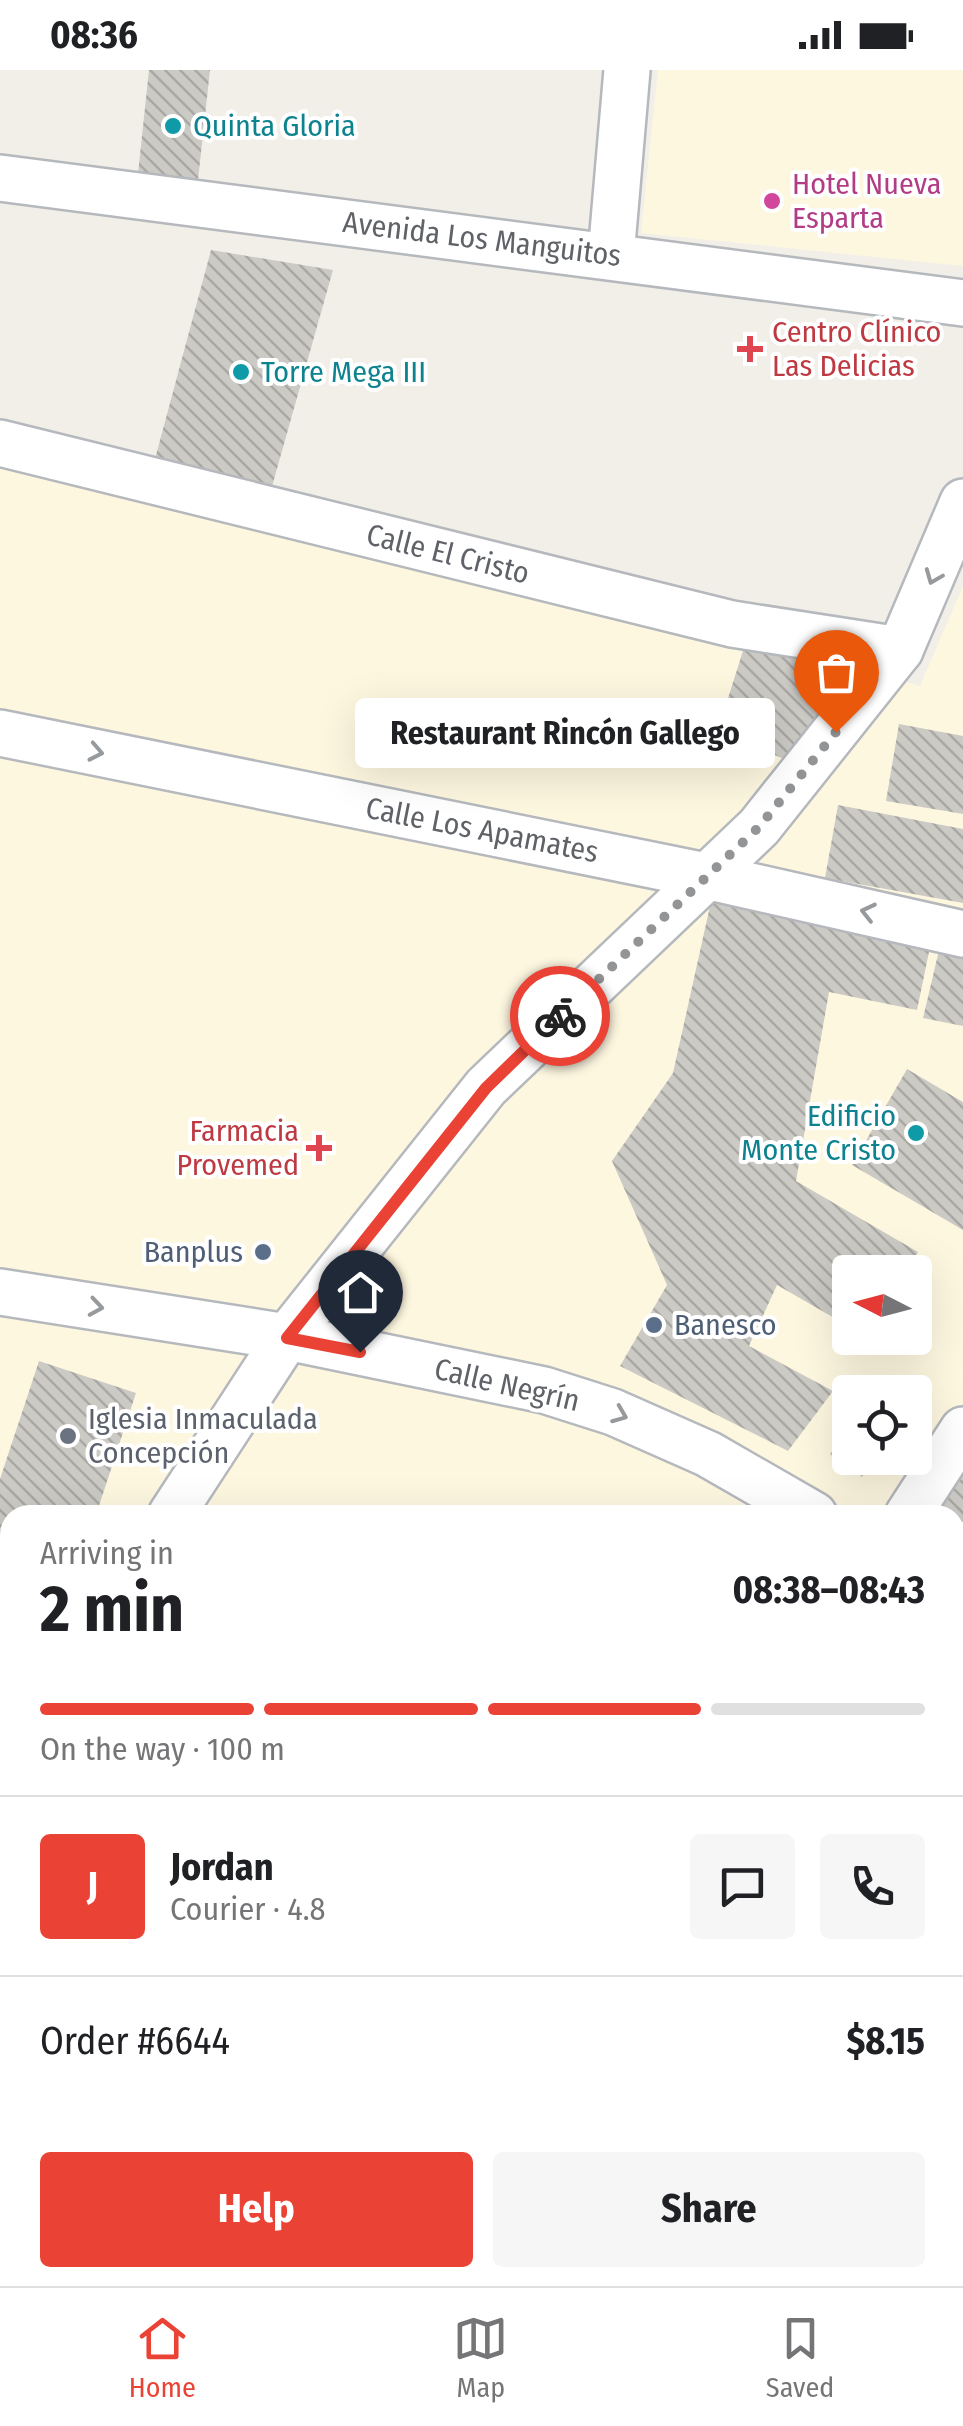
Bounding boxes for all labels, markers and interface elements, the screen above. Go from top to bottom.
text: 08:36 [50,12,138,58]
place label: Quinta Gloria [193,108,356,144]
marker: Quinta Gloria [162,115,184,137]
place label: Hotel Nueva Esparta [792,166,941,236]
marker: Hotel Nueva Esparta [761,190,783,212]
street label: Avenida Los Manguitos [341,204,623,274]
place label: Centro Clínico Las Delicias [772,314,941,384]
marker: Centro Clínico Las Delicias [737,336,763,362]
place label: Torre Mega III [261,354,426,390]
marker: Torre Mega III [230,361,252,383]
street label: Calle El Cristo [363,516,533,592]
one-way arrow [925,567,945,585]
pin [794,630,879,733]
icon: bag [809,645,864,700]
callout: Restaurant Rincón Gallego [356,697,776,767]
text: Restaurant Rincón Gallego [390,714,740,752]
one-way arrow [87,741,104,762]
street label: Calle Los Apamates [363,790,601,870]
one-way arrow [860,903,877,924]
courier [510,966,610,1066]
icon: bike [533,989,588,1044]
place label: Edificio Monte Cristo [741,1098,896,1168]
place label: Farmacia Provemed [177,1113,299,1183]
marker: Edificio Monte Cristo [905,1122,927,1144]
marker: Farmacia Provemed [308,1137,330,1159]
place label: Banplus [144,1234,243,1270]
marker: Banplus [252,1241,274,1263]
pin [318,1250,403,1353]
north arrow [832,1255,932,1355]
map controls [832,1255,932,1475]
icon: home [333,1265,388,1320]
one-way arrow [88,1296,105,1317]
place label: Banesco [674,1307,777,1343]
marker: Banesco [643,1314,665,1336]
street label: Calle Negrín [431,1351,583,1419]
button: locate [832,1375,932,1475]
place label: Iglesia Inmaculada Concepción [88,1401,318,1471]
one-way arrow [610,1404,627,1424]
marker: Iglesia Inmaculada Concepción [57,1425,79,1447]
text: Arriving in [40,1534,174,1572]
text: 08:38–08:43 [732,1567,925,1613]
text: 2 min [40,1570,184,1648]
text: On the way · 100 m [40,1730,285,1768]
button: chat [690,1834,795,1939]
button: phone [820,1834,925,1939]
text: Jordan [170,1844,274,1890]
text: J [87,1863,98,1909]
text: Courier · 4.8 [170,1890,326,1928]
text: Order #6644 [40,2018,230,2064]
text: $8.15 [846,2018,925,2064]
button: Help [40,2152,473,2267]
button: Share [493,2152,925,2267]
tab: Home [129,2311,196,2404]
tab: Map [453,2311,508,2404]
tab: Saved [766,2311,834,2404]

